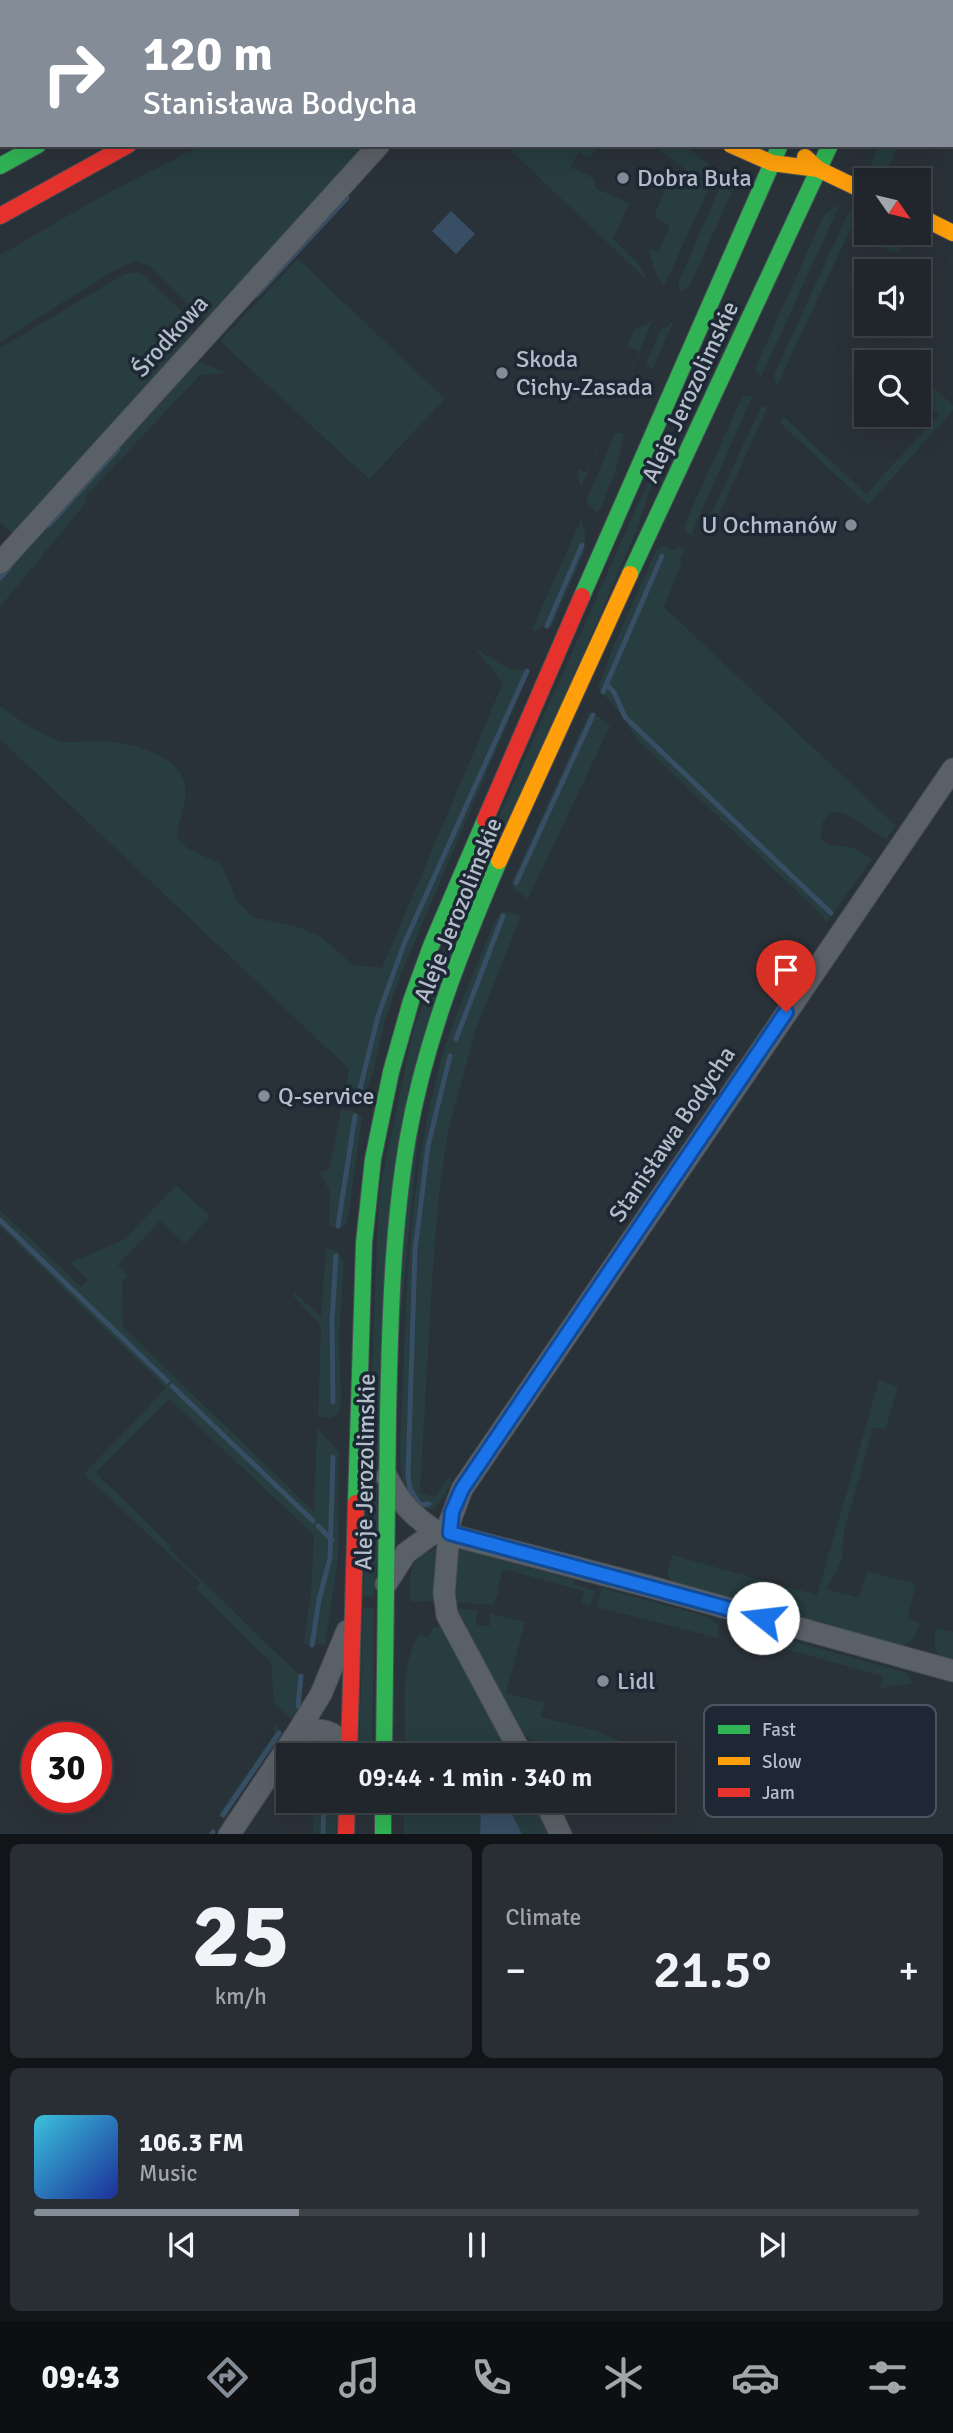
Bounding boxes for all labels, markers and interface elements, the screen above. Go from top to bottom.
text: 120 m [143,24,273,84]
icon: right [28,28,119,119]
text: Stanisława Bodycha [143,84,417,123]
place label: Dobra Buła [637,163,752,193]
north arrow [854,168,931,245]
map controls [854,168,931,427]
marker: Dobra Buła [615,170,631,186]
button: sound [854,259,931,336]
street label: Środkowa [125,289,215,383]
street label: Aleje Jerozolimskie [635,296,745,488]
place label: Skoda Cichy-Zasada [516,344,653,402]
button: search [854,350,931,427]
marker: Skoda Cichy-Zasada [494,365,510,381]
place label: U Ochmanów [702,510,837,540]
marker: U Ochmanów [843,517,859,533]
street label: Aleje Jerozolimskie [407,813,509,1007]
pin [756,940,816,1012]
icon: arrive [767,951,805,989]
street label: Stanisława Bodycha [602,1040,742,1228]
place label: Q-service [278,1081,374,1111]
marker: Q-service [256,1088,272,1104]
street label: Aleje Jerozolimskie [348,1373,382,1571]
position arrow [726,1581,800,1655]
place label: Lidl [617,1666,655,1696]
marker: Lidl [595,1673,611,1689]
legend [704,1705,936,1817]
text: Fast [762,1718,796,1742]
speed limit sign: 30 [21,1722,112,1813]
text: Slow [762,1750,802,1774]
text: 09:44 · 1 min · 340 m [359,1762,592,1794]
text: Jam [762,1781,795,1805]
text: 25 [192,1880,290,1993]
text: Climate [506,1903,581,1932]
text: 21.5° [653,1938,772,2002]
text: − [506,1947,526,1994]
text: + [898,1947,919,1994]
text: km/h [215,1982,267,2011]
text: 106.3 FM [139,2127,244,2159]
text: Music [139,2159,197,2188]
icon: previous [163,2226,201,2264]
icon: pause [458,2226,496,2264]
icon: next [753,2226,791,2264]
icon: directions [203,2353,252,2402]
icon: music [335,2353,384,2402]
icon: phone [467,2353,516,2402]
icon: climate [599,2353,648,2402]
icon: car [731,2353,780,2402]
icon: filters [863,2353,912,2402]
text: 09:43 [41,2358,120,2397]

